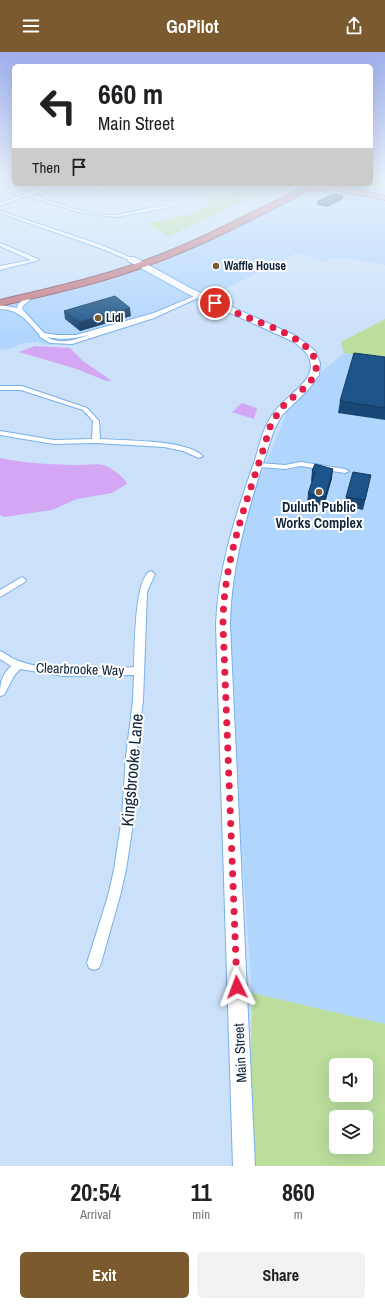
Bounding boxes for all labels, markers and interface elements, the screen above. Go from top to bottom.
text: GoPilot [166,14,219,39]
icon: menu [20,15,42,37]
icon: share [343,15,365,37]
text: 660 m [98,75,163,113]
icon: left [32,80,84,132]
text: Main Street [98,111,174,136]
icon: arrive [68,156,90,178]
text: Then [32,157,60,178]
place label: Waffle House [224,258,286,274]
marker: Waffle House [211,261,221,271]
pin [198,286,232,320]
icon: arrive [204,292,226,314]
place label: Lidl [106,310,124,326]
marker: Lidl [93,313,103,323]
marker: Duluth Public Works Complex [314,487,324,497]
place label: Duluth Public Works Complex [276,498,363,532]
street label: Clearbrooke Way [36,658,125,680]
street label: Kingsbrooke Lane [115,712,148,827]
position arrow [216,966,258,1008]
street label: Main Street [229,1023,251,1083]
map controls [329,1058,373,1154]
button: sound [329,1058,373,1102]
button: layers [329,1110,373,1154]
text: 20:54 [70,1176,121,1208]
text: 11 [191,1176,212,1208]
text: 860 [282,1176,315,1208]
text: Arrival [80,1206,111,1223]
text: min [192,1206,210,1223]
text: m [294,1206,303,1223]
button: Exit [20,1252,189,1298]
button: Share [197,1252,365,1298]

